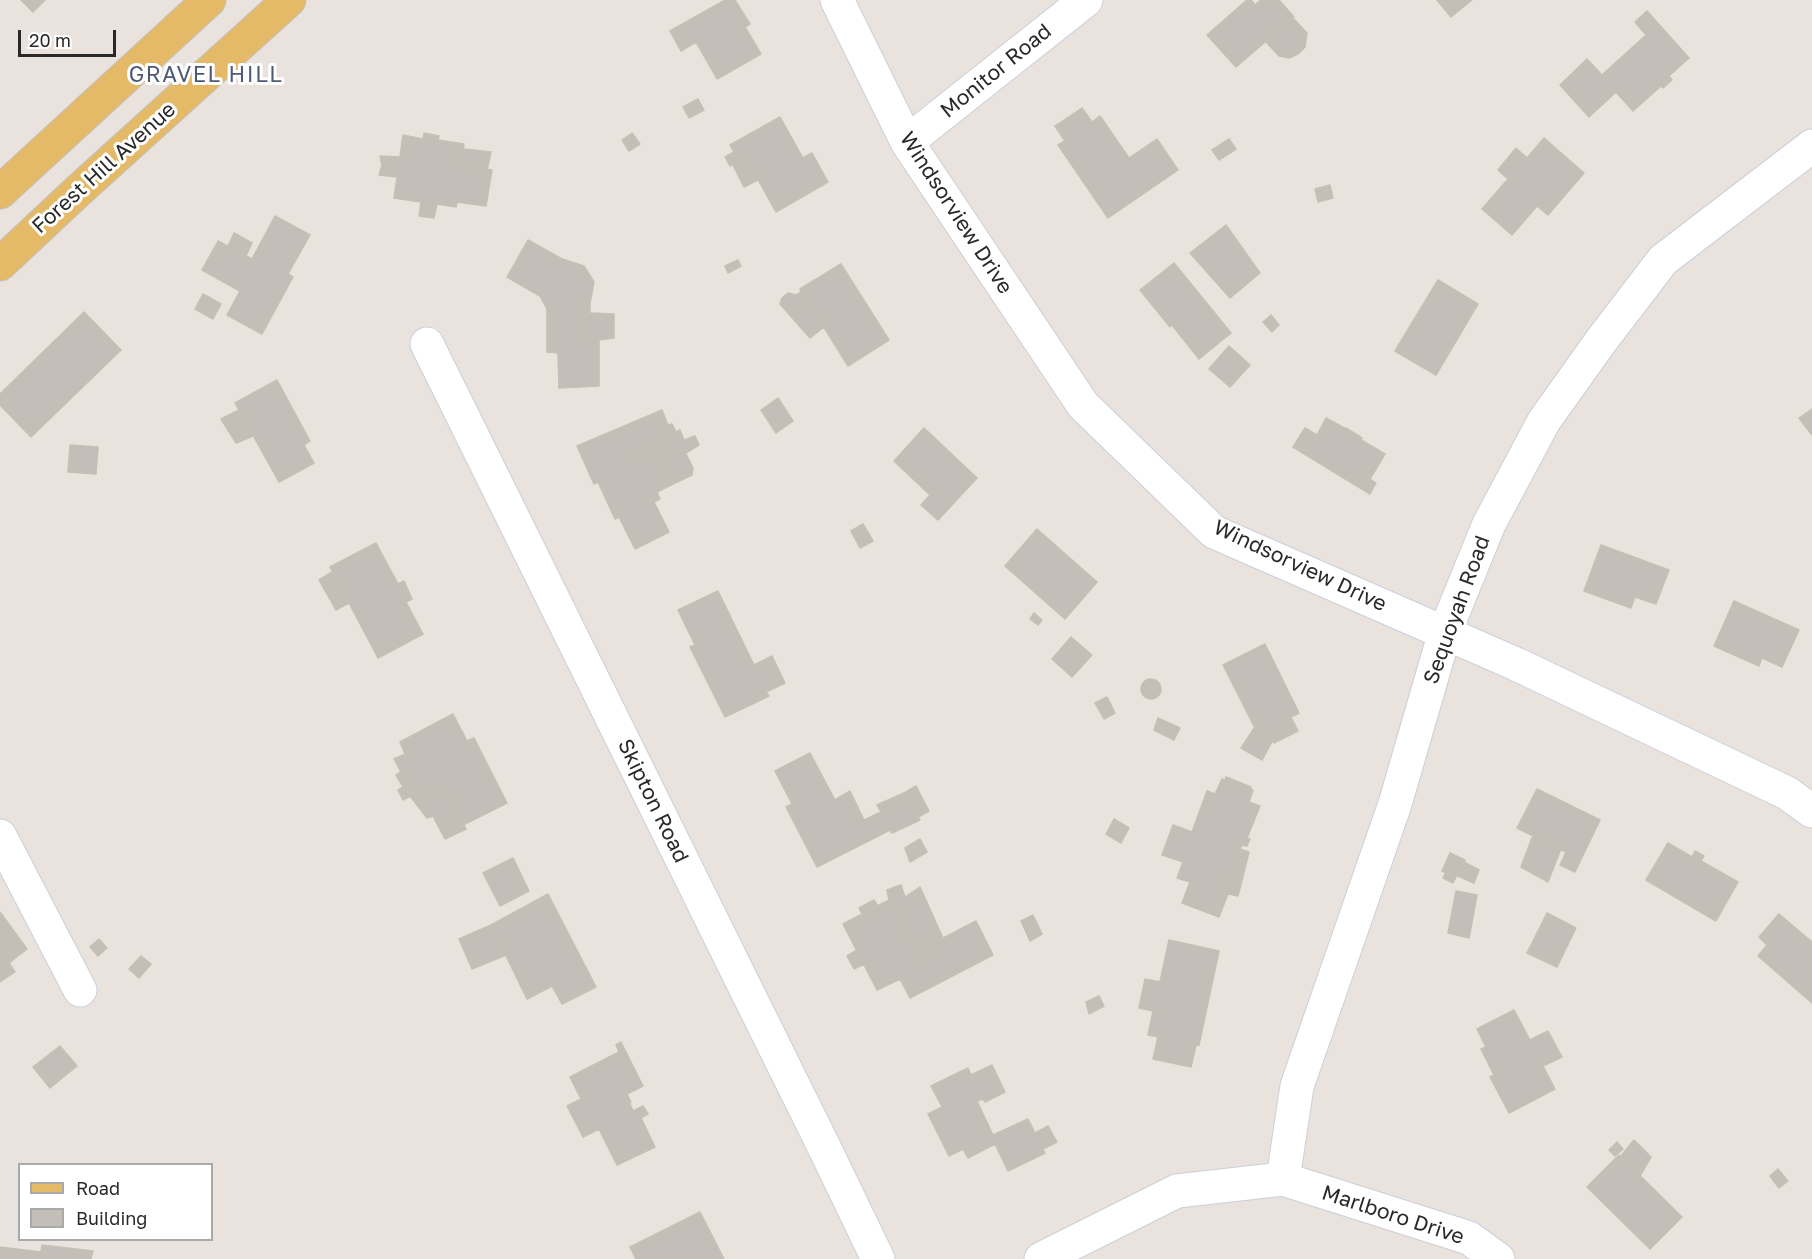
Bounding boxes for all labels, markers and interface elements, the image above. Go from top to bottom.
scale bar [21,18,118,56]
street label: Monitor Road [936,19,1056,123]
text: 20 m [29,29,71,51]
district label: GRAVEL HILL [129,62,283,88]
street label: Forest Hill Avenue [27,97,181,239]
street label: Windsorview Drive [894,127,1018,299]
street label: Windsorview Drive [1210,515,1390,617]
street label: Sequoyah Road [1418,532,1496,688]
street label: Skipton Road [612,735,694,867]
legend [18,1163,213,1241]
text: Road [76,1177,120,1199]
street label: Marlboro Drive [1319,1180,1467,1250]
text: Building [76,1207,147,1229]

